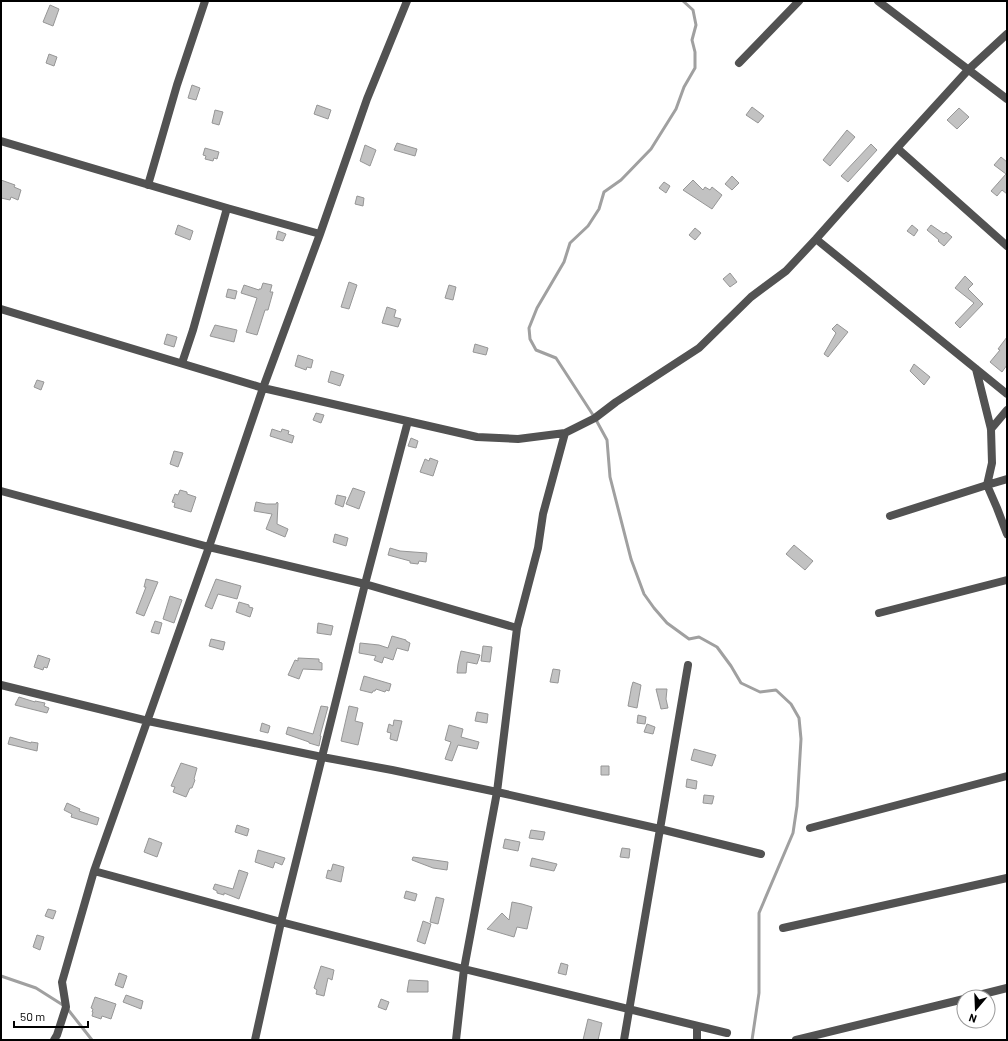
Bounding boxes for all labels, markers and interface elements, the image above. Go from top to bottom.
north arrow [956,989,996,1029]
scale bar [14,1003,88,1029]
text: 50 m [20,1009,45,1023]
text: N [967,1012,978,1026]

